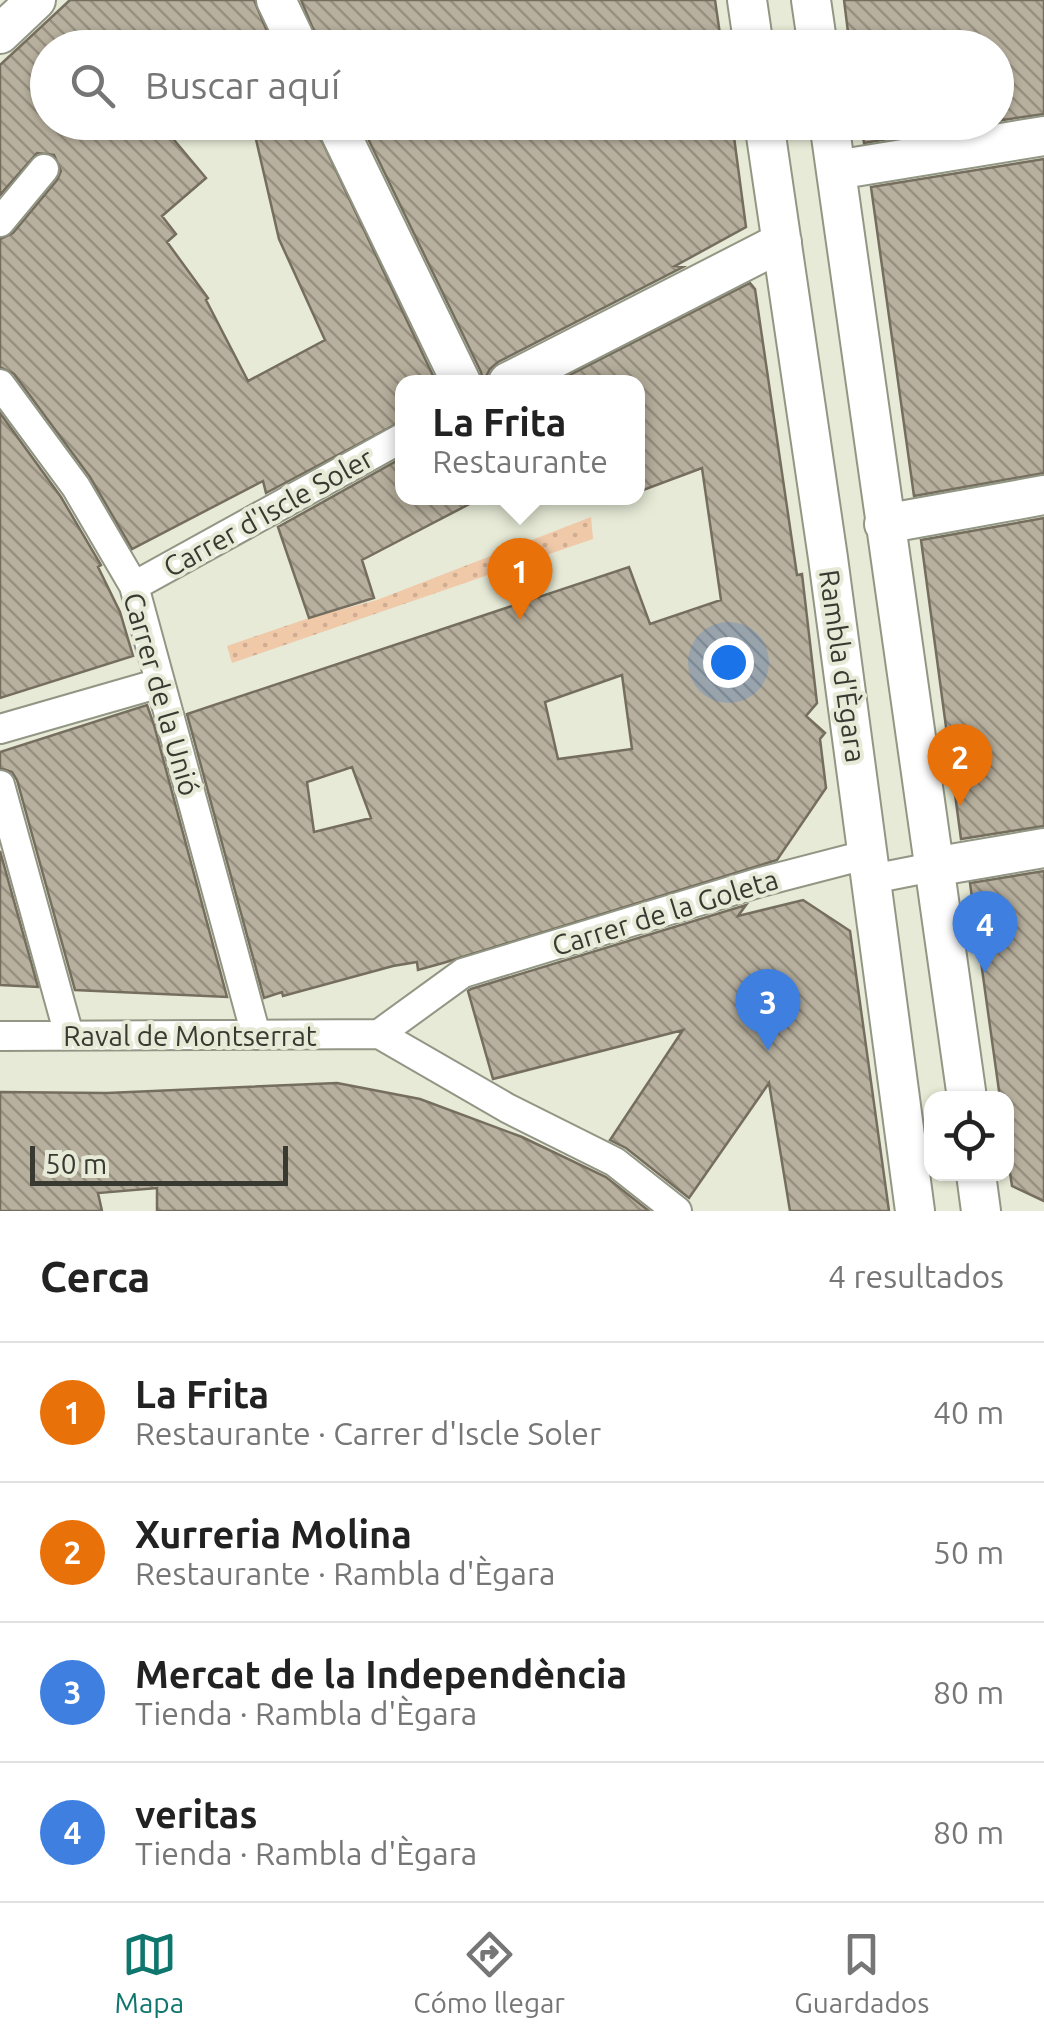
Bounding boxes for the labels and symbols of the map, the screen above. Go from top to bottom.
street label: Carrer d'Iscle Soler [158,441,378,582]
pin: 1 [488,538,552,620]
street label: Rambla d'Ègara [814,567,873,764]
street label: Carrer de la Unió [118,589,206,799]
your location [703,637,754,688]
pin: 2 [928,724,992,806]
street label: Carrer de la Goleta [548,863,782,961]
pin: 4 [952,890,1018,973]
pin: 3 [736,968,800,1051]
street label: Raval de Montserrat [63,1020,317,1051]
scale bar [30,1141,288,1186]

